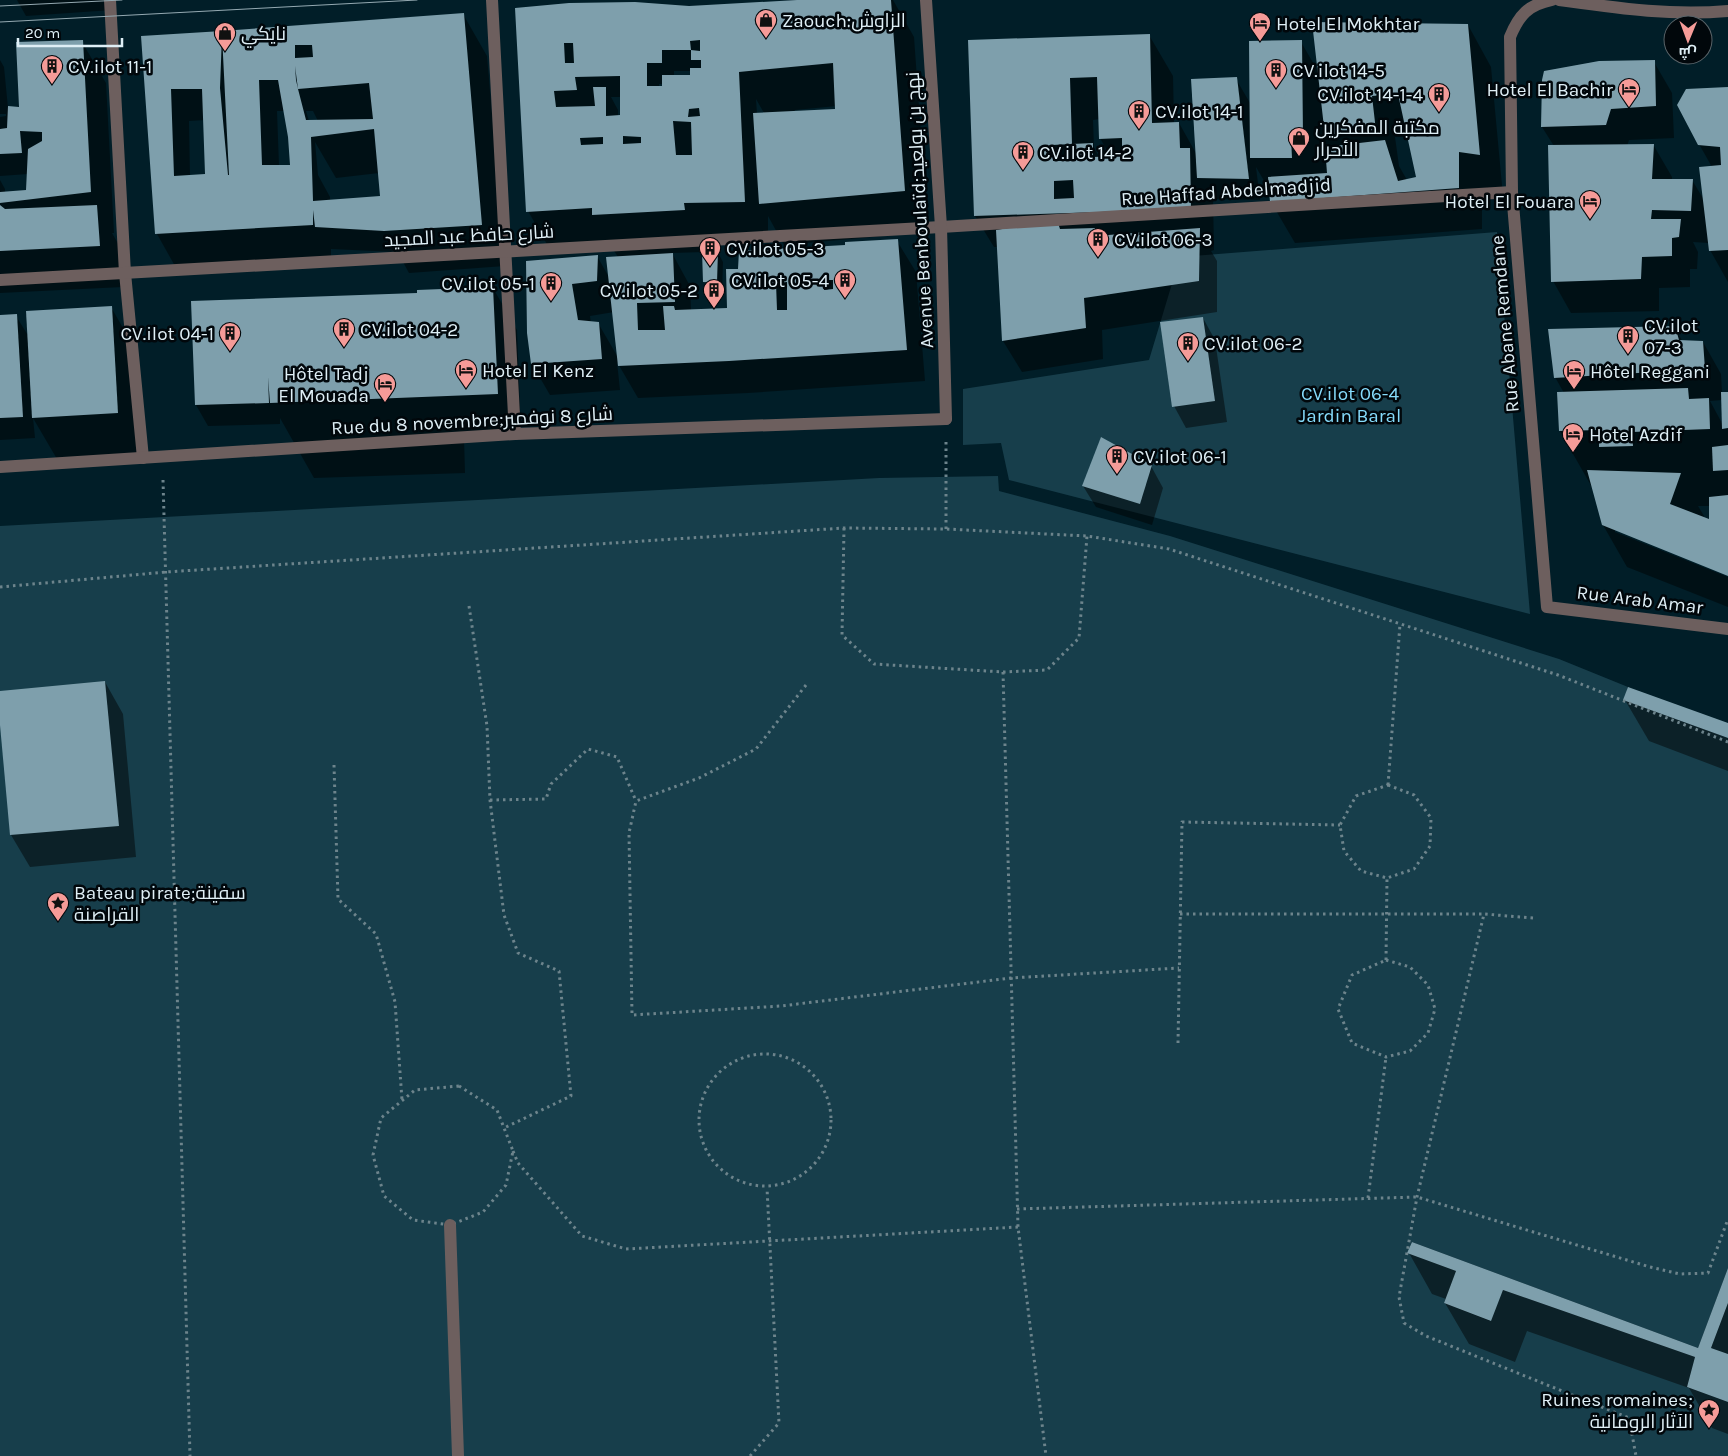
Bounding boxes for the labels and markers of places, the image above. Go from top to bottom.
shop icon: Zaouch:الزاوش [754,8,778,39]
place label: Zaouch:الزاوش [782,10,906,32]
hotel icon: Hotel El Mokhtar [1248,11,1272,42]
place label: Hotel El Mokhtar [1276,13,1420,35]
shop icon: نايكي [213,21,237,52]
place label: نايكي [241,23,286,48]
building icon: CV.ilot 11-1 [40,54,64,85]
place label: CV.ilot 11-1 [68,56,152,78]
building icon: CV.ilot 14-5 [1264,58,1288,89]
place label: CV.ilot 14-5 [1292,60,1385,82]
hotel icon: Hotel El Bachir [1617,77,1641,108]
place label: Hotel El Bachir [1487,79,1613,101]
building icon: CV.ilot 14-1-4 [1427,82,1451,113]
place label: CV.ilot 14-1-4 [1317,84,1423,106]
building icon: CV.ilot 14-1 [1127,99,1151,130]
place label: CV.ilot 14-1 [1155,101,1244,123]
place label: مكتبة المفكرين الأحرار [1314,117,1440,161]
shop icon: مكتبة المفكرين الأحرار [1287,126,1311,157]
building icon: CV.ilot 14-2 [1011,140,1035,171]
place label: CV.ilot 14-2 [1039,142,1132,164]
hotel icon: Hotel El Fouara [1578,189,1602,220]
place label: Hotel El Fouara [1445,191,1574,213]
building icon: CV.ilot 06-3 [1086,227,1110,258]
place label: CV.ilot 06-3 [1114,229,1213,251]
building icon: CV.ilot 05-3 [698,236,722,267]
place label: CV.ilot 05-3 [726,238,825,260]
building icon: CV.ilot 05-4 [833,268,857,299]
place label: CV.ilot 05-4 [731,270,829,292]
building icon: CV.ilot 05-1 [539,271,563,302]
place label: CV.ilot 05-1 [441,273,535,295]
building icon: CV.ilot 05-2 [702,278,726,309]
place label: CV.ilot 05-2 [600,280,698,302]
place label: CV.ilot 07-3 [1644,315,1698,359]
building icon: CV.ilot 04-2 [332,317,356,348]
place label: CV.ilot 04-2 [360,319,458,341]
building icon: CV.ilot 04-1 [218,321,242,352]
place label: CV.ilot 04-1 [120,323,214,345]
building icon: CV.ilot 07-3 [1616,324,1640,355]
building icon: CV.ilot 06-2 [1176,331,1200,362]
place label: CV.ilot 06-2 [1204,333,1303,355]
hotel icon: Hotel El Kenz [454,358,478,389]
hotel icon: Hôtel Reggani [1562,359,1586,390]
place label: Hotel El Kenz [482,360,594,382]
place label: Hôtel Reggani [1590,361,1710,383]
place label: Hôtel Tadj El Mouada [278,363,369,407]
hotel icon: Hôtel Tadj El Mouada [373,372,397,403]
hotel icon: Hotel Azdif [1561,422,1585,453]
place label: Hotel Azdif [1589,424,1683,446]
building icon: CV.ilot 06-1 [1105,444,1129,475]
place label: CV.ilot 06-1 [1133,446,1227,468]
place label: Bateau pirate;سفينة القراصنة [74,882,246,926]
place icon: Bateau pirate;سفينة القراصنة [46,891,70,922]
place label: Ruines romaines; الآثار الرومانية [1541,1389,1693,1433]
place icon: Ruines romaines; الآثار الرومانية [1697,1398,1721,1429]

